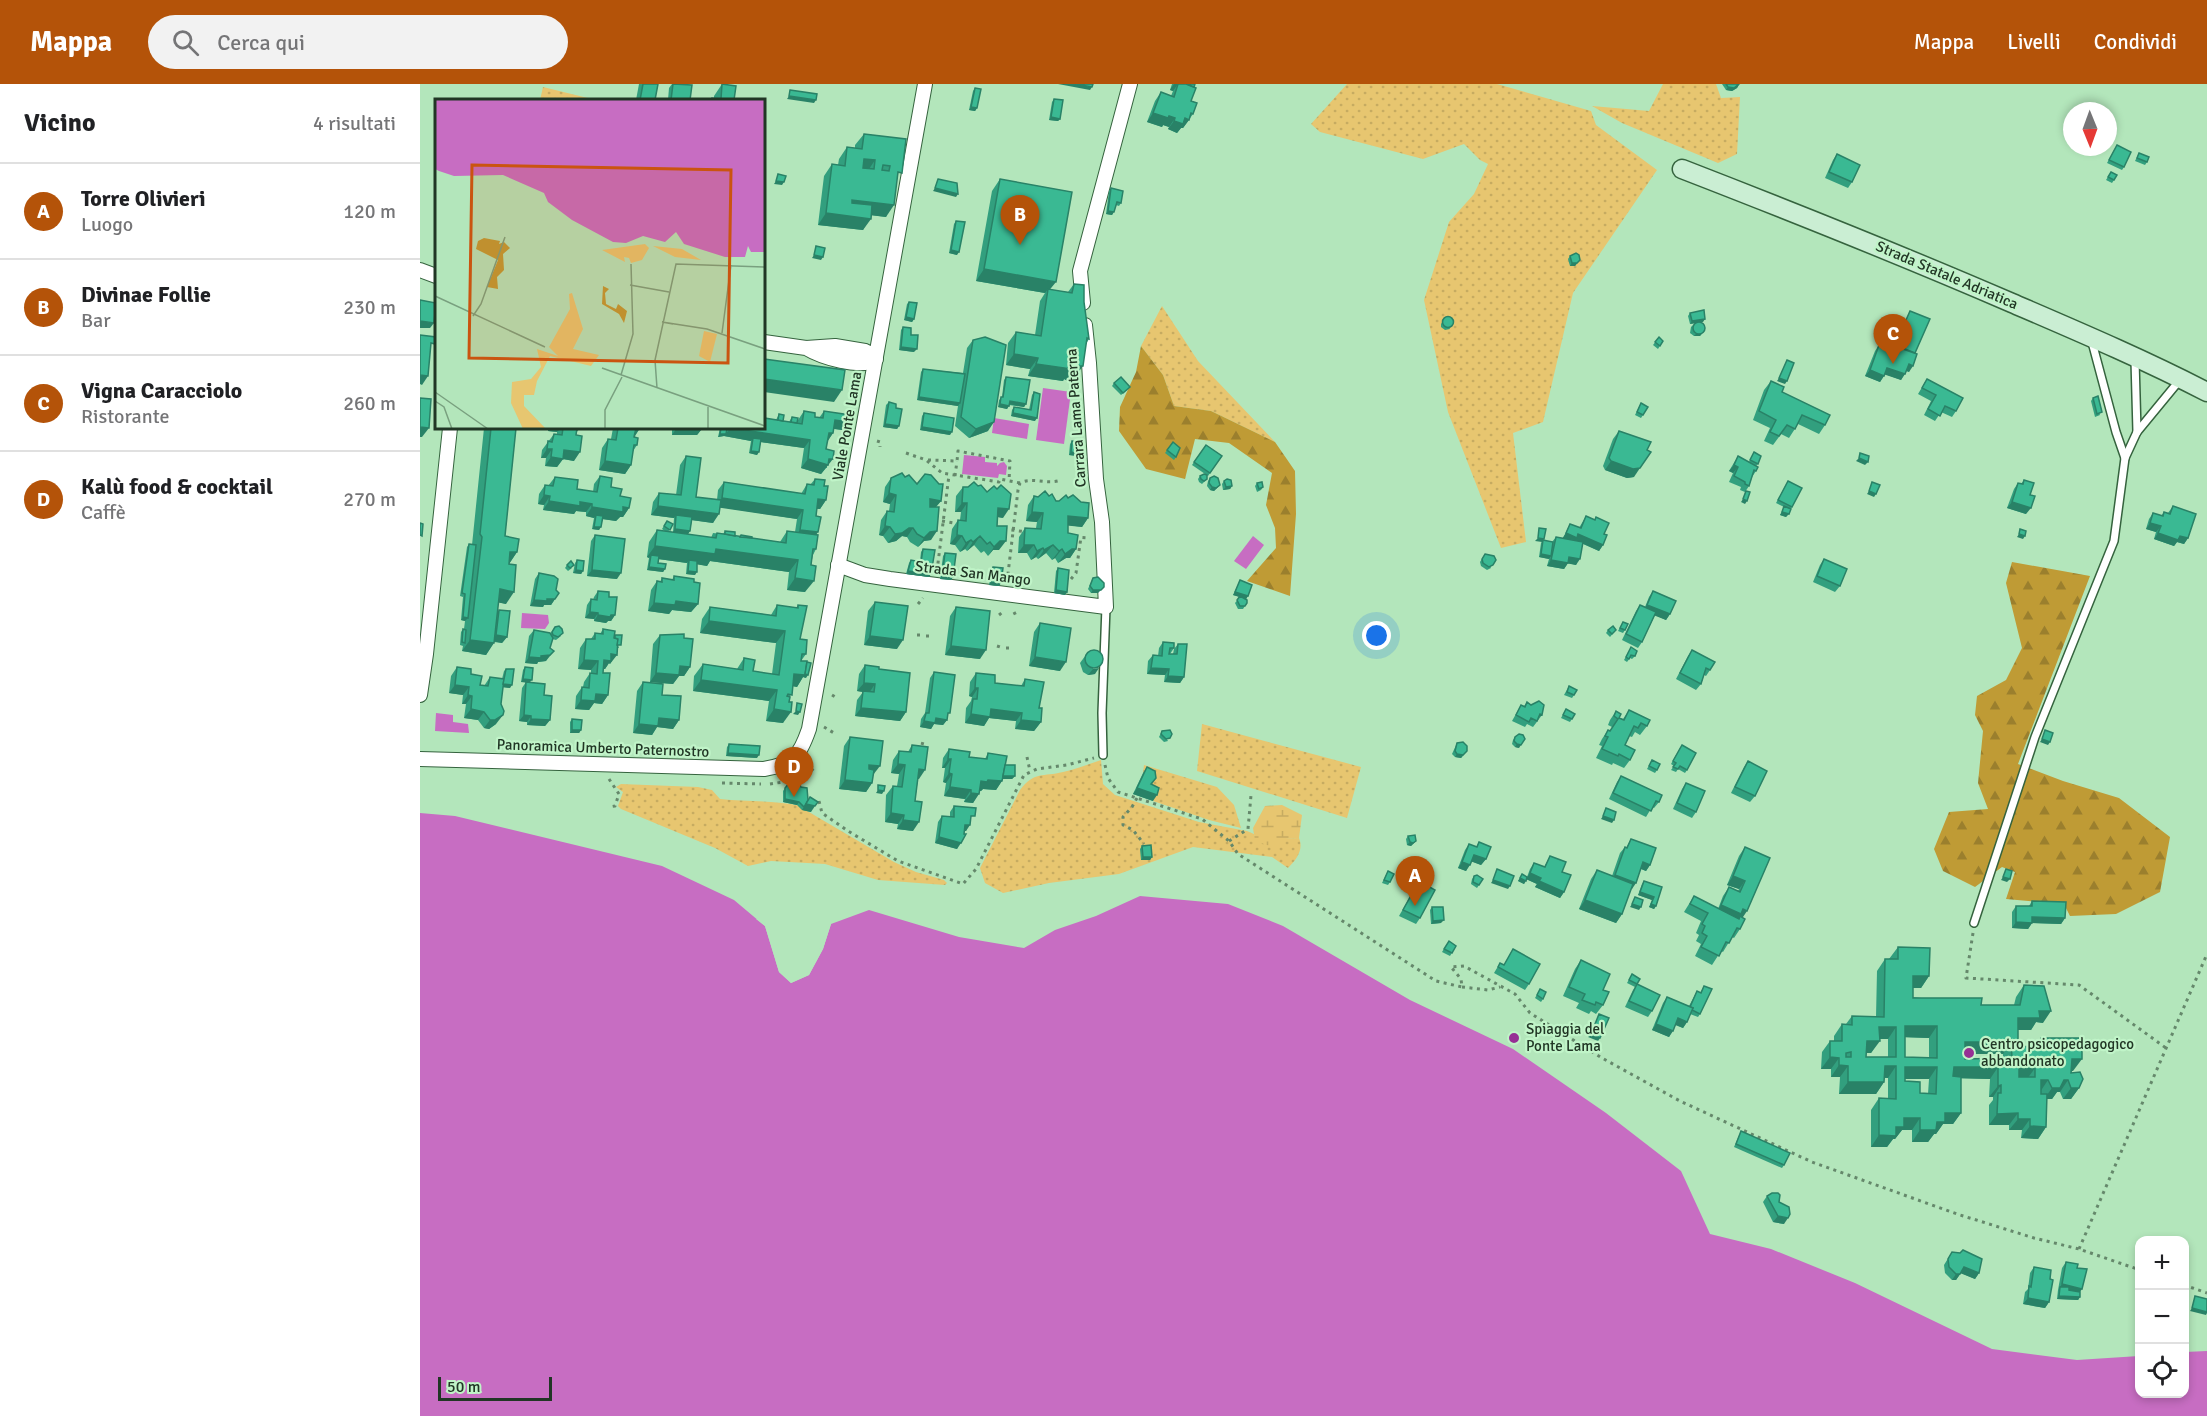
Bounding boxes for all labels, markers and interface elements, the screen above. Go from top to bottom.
search box [148,15,568,69]
text: Mappa [30,25,112,59]
icon: search [169,26,202,59]
text: Cerca qui [217,29,305,56]
text: Mappa [1914,29,1974,55]
text: Livelli [2007,29,2061,55]
text: Condividi [2094,29,2177,55]
inset map [435,99,765,429]
north arrow [2063,102,2117,156]
text: Vicino [24,107,96,139]
text: 4 risultati [313,111,396,136]
text: Torre Olivieri [81,185,206,212]
pin: B [1000,196,1040,245]
text: A [37,199,50,224]
text: 120 m [343,199,396,224]
text: Luogo [81,212,133,237]
street label: Strada Statale Adriatica [1873,237,2021,313]
text: Divinae Follie [81,281,211,308]
text: B [37,295,50,320]
text: 230 m [343,295,396,320]
text: Bar [81,308,111,333]
pin: C [1874,314,1912,364]
street label: Carrara Lama Paterna [1062,348,1090,488]
street label: Viale Ponte Lama [829,370,865,482]
text: Vigna Caracciolo [81,377,242,404]
text: C [37,391,50,416]
text: 260 m [343,391,396,416]
text: Ristorante [81,404,170,429]
text: Kalù food & cocktail [81,473,273,500]
text: D [37,487,50,512]
text: 270 m [343,487,396,512]
text: Caffè [81,500,126,525]
street label: Strada San Mango [914,557,1032,589]
your location [1362,621,1391,650]
street label: Panoramica Umberto Paternostro [496,735,710,761]
pin: D [774,748,814,797]
pin: A [1396,856,1434,906]
place label: Spiaggia del Ponte Lama [1526,1020,1605,1055]
marker: Spiaggia del Ponte Lama [1507,1031,1521,1045]
place label: Centro psicopedagogico abbandonato [1981,1035,2134,1070]
marker: Centro psicopedagogico abbandonato [1962,1046,1976,1060]
map controls [2135,1236,2189,1398]
button: + [2135,1236,2189,1290]
button: − [2135,1290,2189,1344]
button: locate [2135,1344,2189,1398]
scale bar [438,1374,552,1402]
text: 50 m [447,1377,481,1397]

